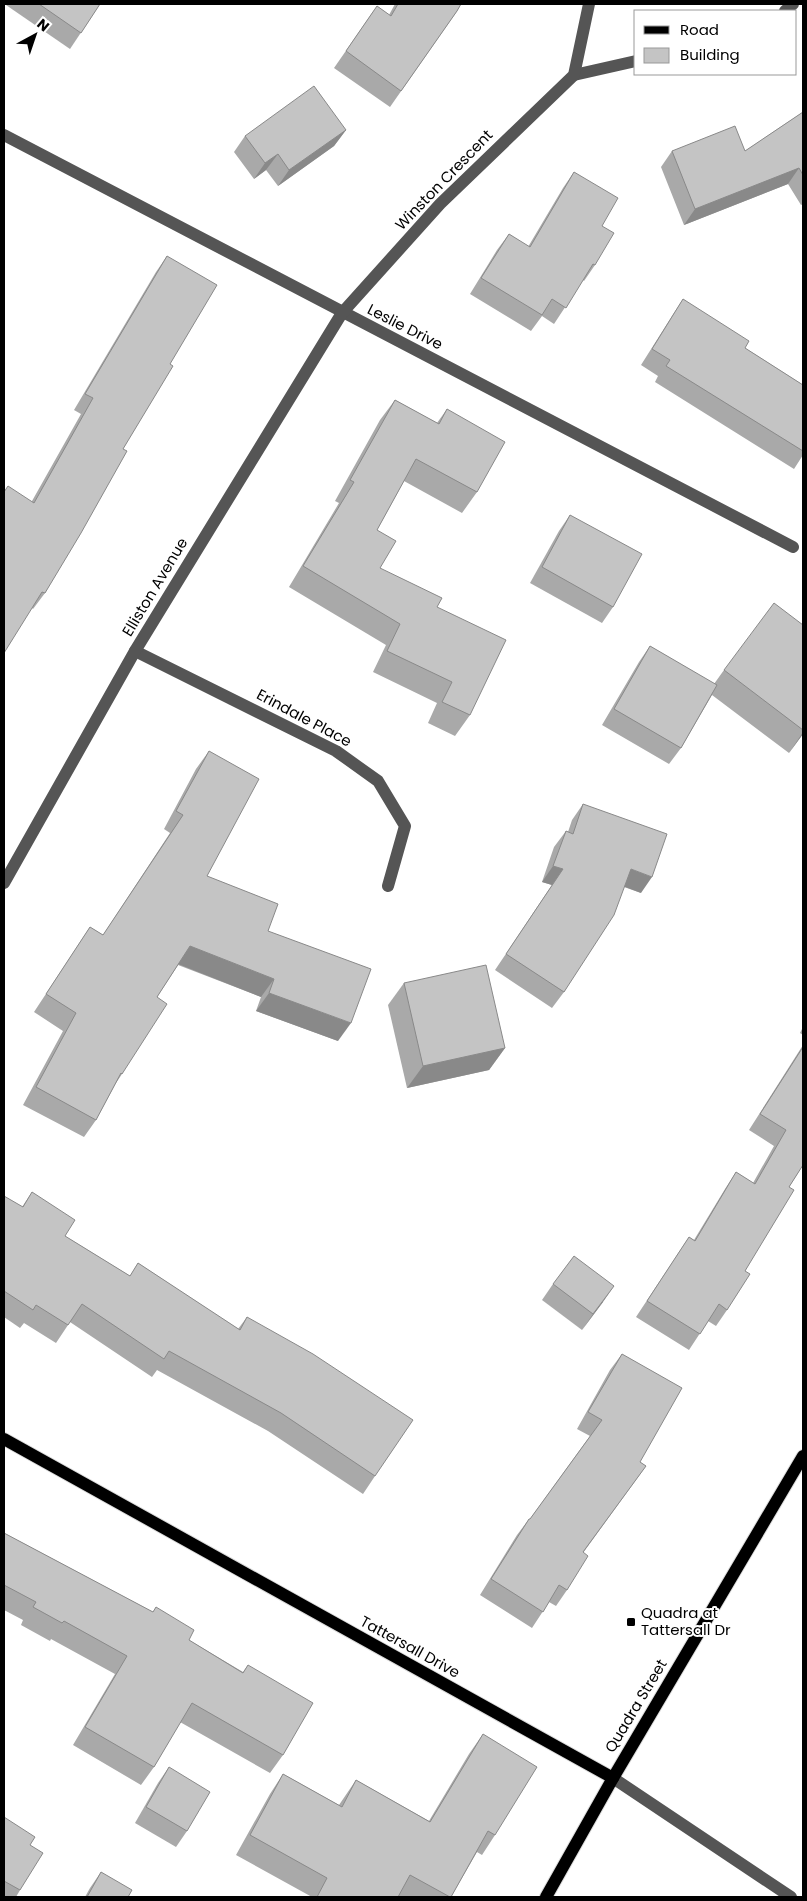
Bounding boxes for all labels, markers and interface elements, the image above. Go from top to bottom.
north arrow [10,10,60,60]
legend [634,10,797,75]
text: N [33,14,54,36]
text: Road [680,19,719,40]
text: Building [680,44,740,65]
street label: Winston Crescent [390,125,497,234]
street label: Leslie Drive [364,299,446,355]
street label: Elliston Avenue [117,534,192,640]
street label: Erindale Place [253,684,355,751]
place label: Quadra at Tattersall Dr [641,1602,731,1640]
street label: Tattersall Drive [357,1610,464,1683]
marker: Quadra at Tattersall Dr [625,1616,637,1628]
street label: Quadra Street [599,1655,672,1756]

